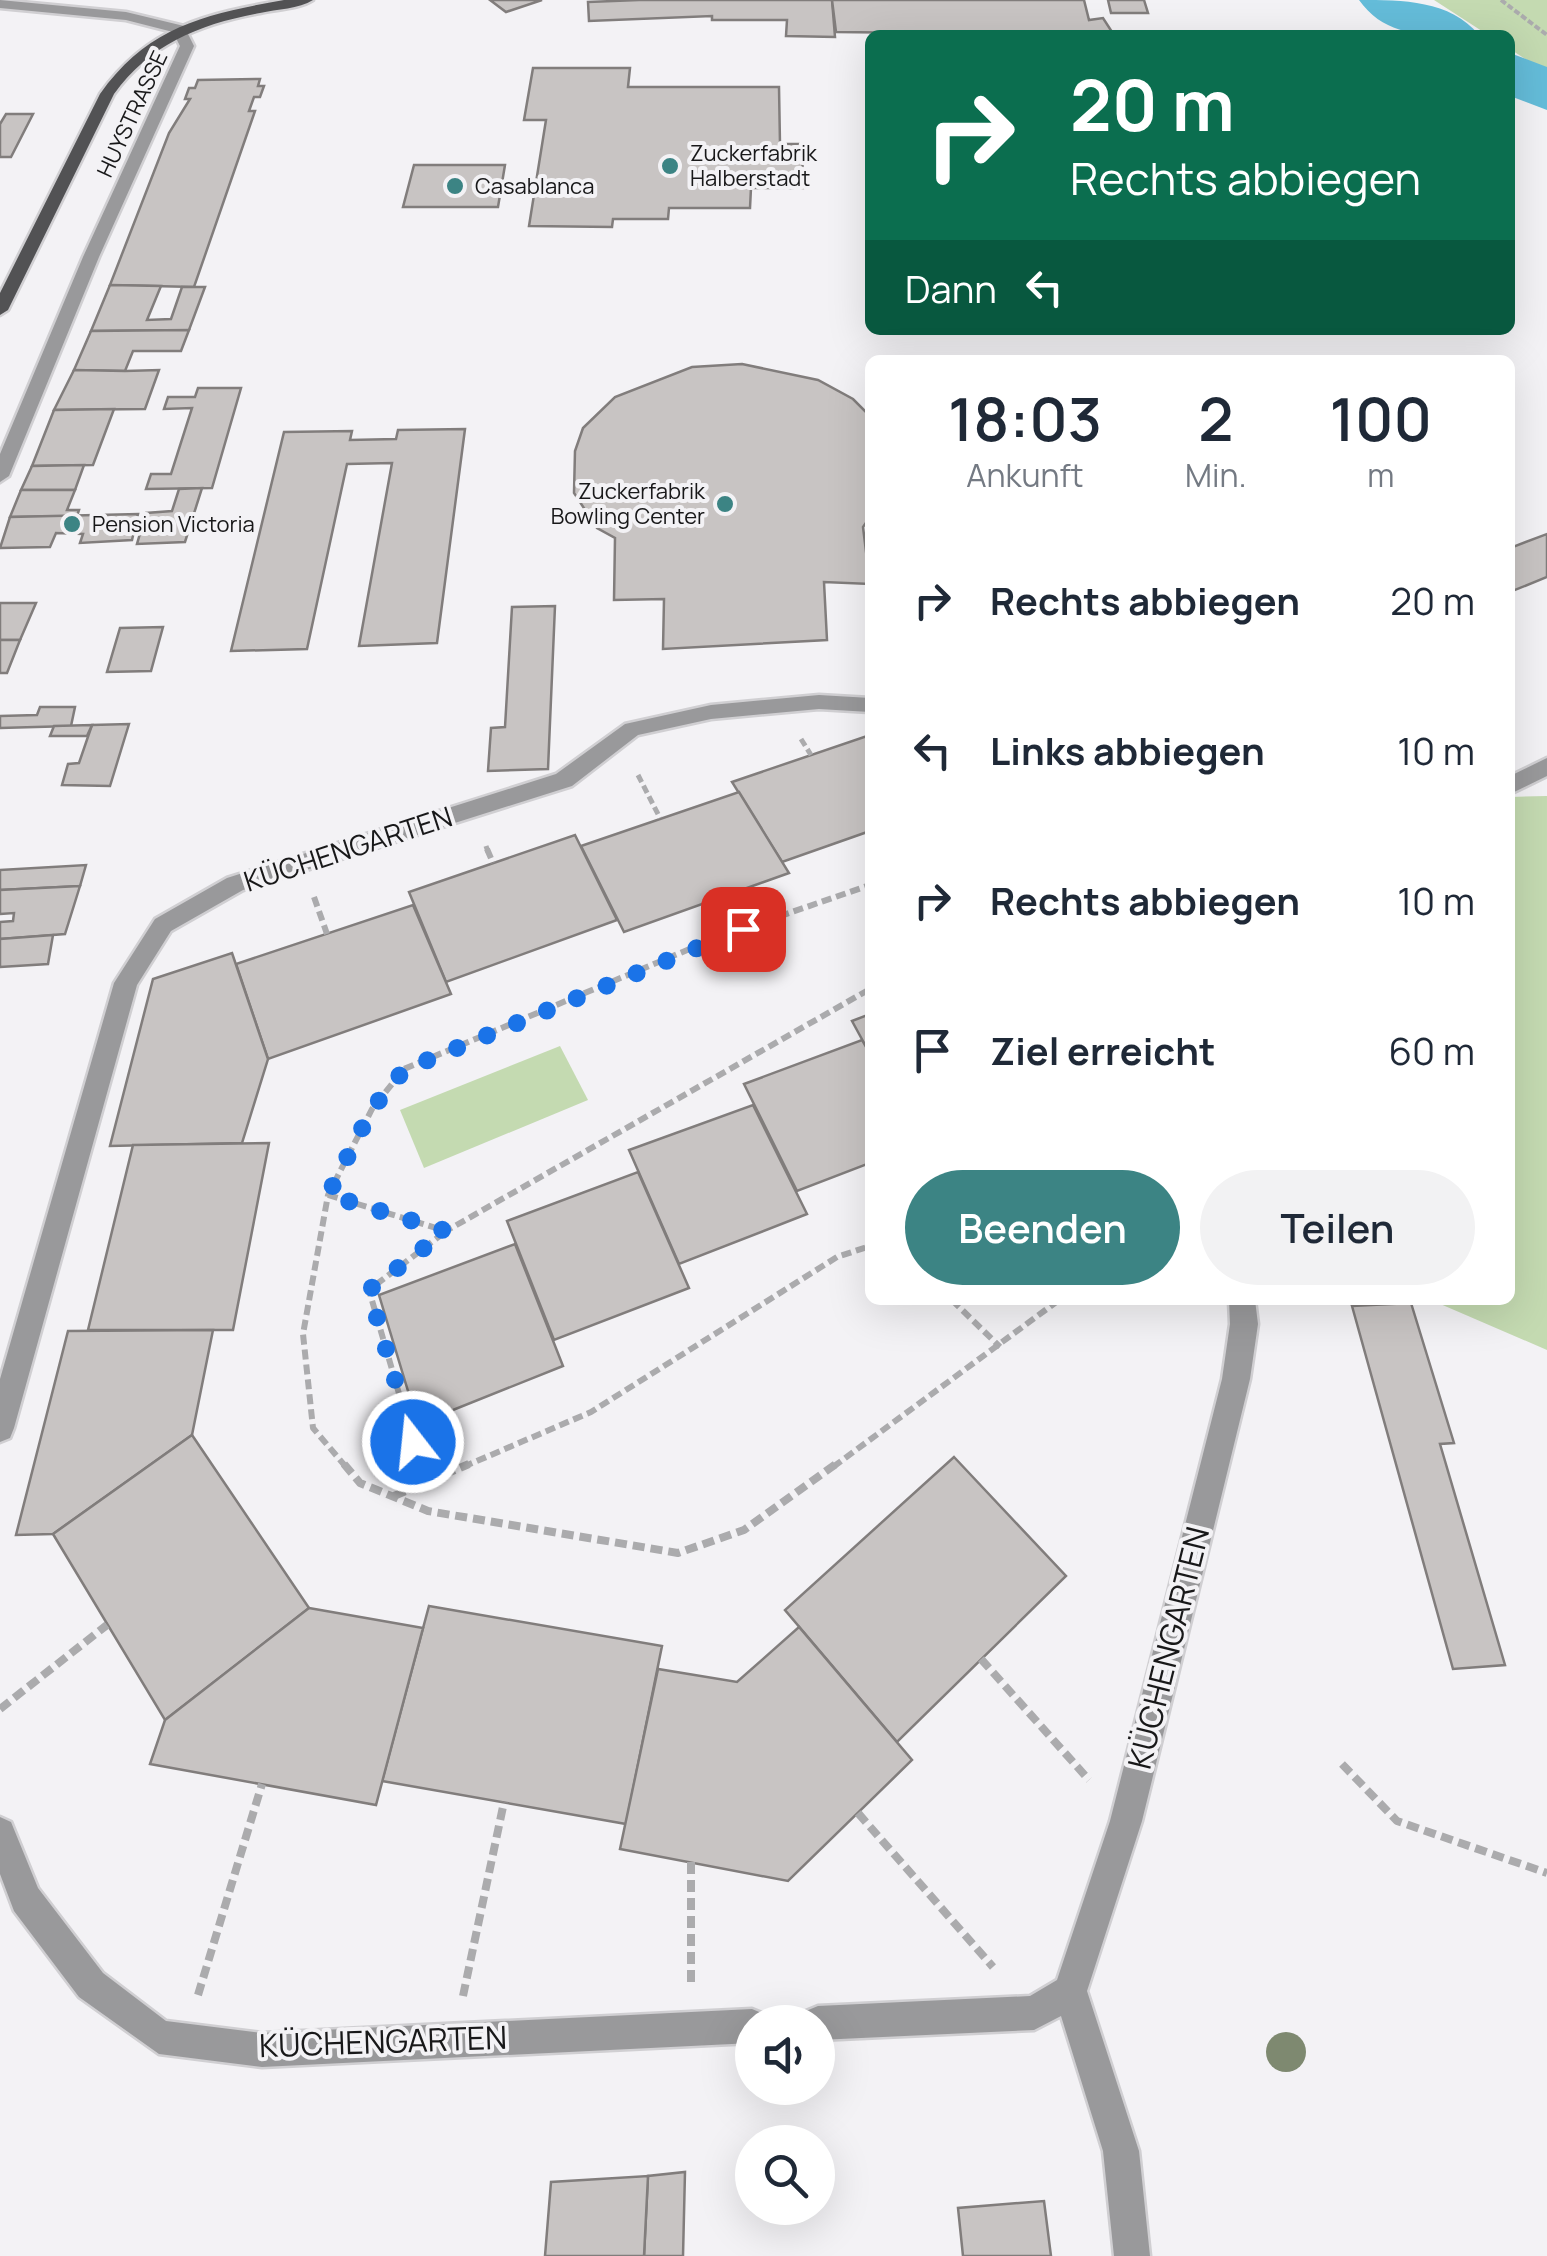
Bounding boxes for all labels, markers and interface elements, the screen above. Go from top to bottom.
street label: HUYSTRASSE [90,46,174,182]
text: 20 m [1070,56,1235,152]
icon: right [905,70,1035,200]
place label: Zuckerfabrik Halberstadt [690,138,818,193]
text: Rechts abbiegen [1070,147,1421,209]
marker: Zuckerfabrik Halberstadt [659,155,681,177]
place label: Casablanca [475,171,594,201]
marker: Casablanca [444,175,466,197]
icon: left [1017,260,1072,315]
text: Dann [905,262,997,314]
text: 18:03 [948,377,1102,459]
text: 2 [1198,377,1233,459]
text: 100 [1330,377,1432,459]
text: Ankunft [966,453,1084,497]
text: Min. [1185,453,1247,497]
text: m [1367,453,1394,497]
place label: Zuckerfabrik Bowling Center [551,476,706,531]
marker: Zuckerfabrik Bowling Center [714,493,736,515]
place label: Pension Victoria [92,509,255,539]
marker: Pension Victoria [61,513,83,535]
icon: right [905,573,960,628]
text: Rechts abbiegen [990,574,1300,626]
text: 20 m [1390,574,1475,626]
icon: left [905,723,960,778]
text: Links abbiegen [990,724,1265,776]
text: 10 m [1397,724,1475,776]
street label: KÜCHENGARTEN [239,796,457,900]
icon: right [905,873,960,928]
text: Rechts abbiegen [990,874,1300,926]
text: 10 m [1397,874,1475,926]
pin [701,887,786,972]
icon: arrive [716,902,771,957]
icon: arrive [905,1023,960,1078]
text: Ziel erreicht [990,1024,1215,1076]
text: 60 m [1388,1024,1475,1076]
button: Beenden [905,1170,1180,1285]
button: Teilen [1200,1170,1475,1285]
position arrow [361,1390,465,1494]
street label: KÜCHENGARTEN [1117,1522,1219,1773]
map controls [735,2005,835,2225]
button: sound [735,2005,835,2105]
street label: KÜCHENGARTEN [258,2015,508,2067]
button: search [735,2125,835,2225]

